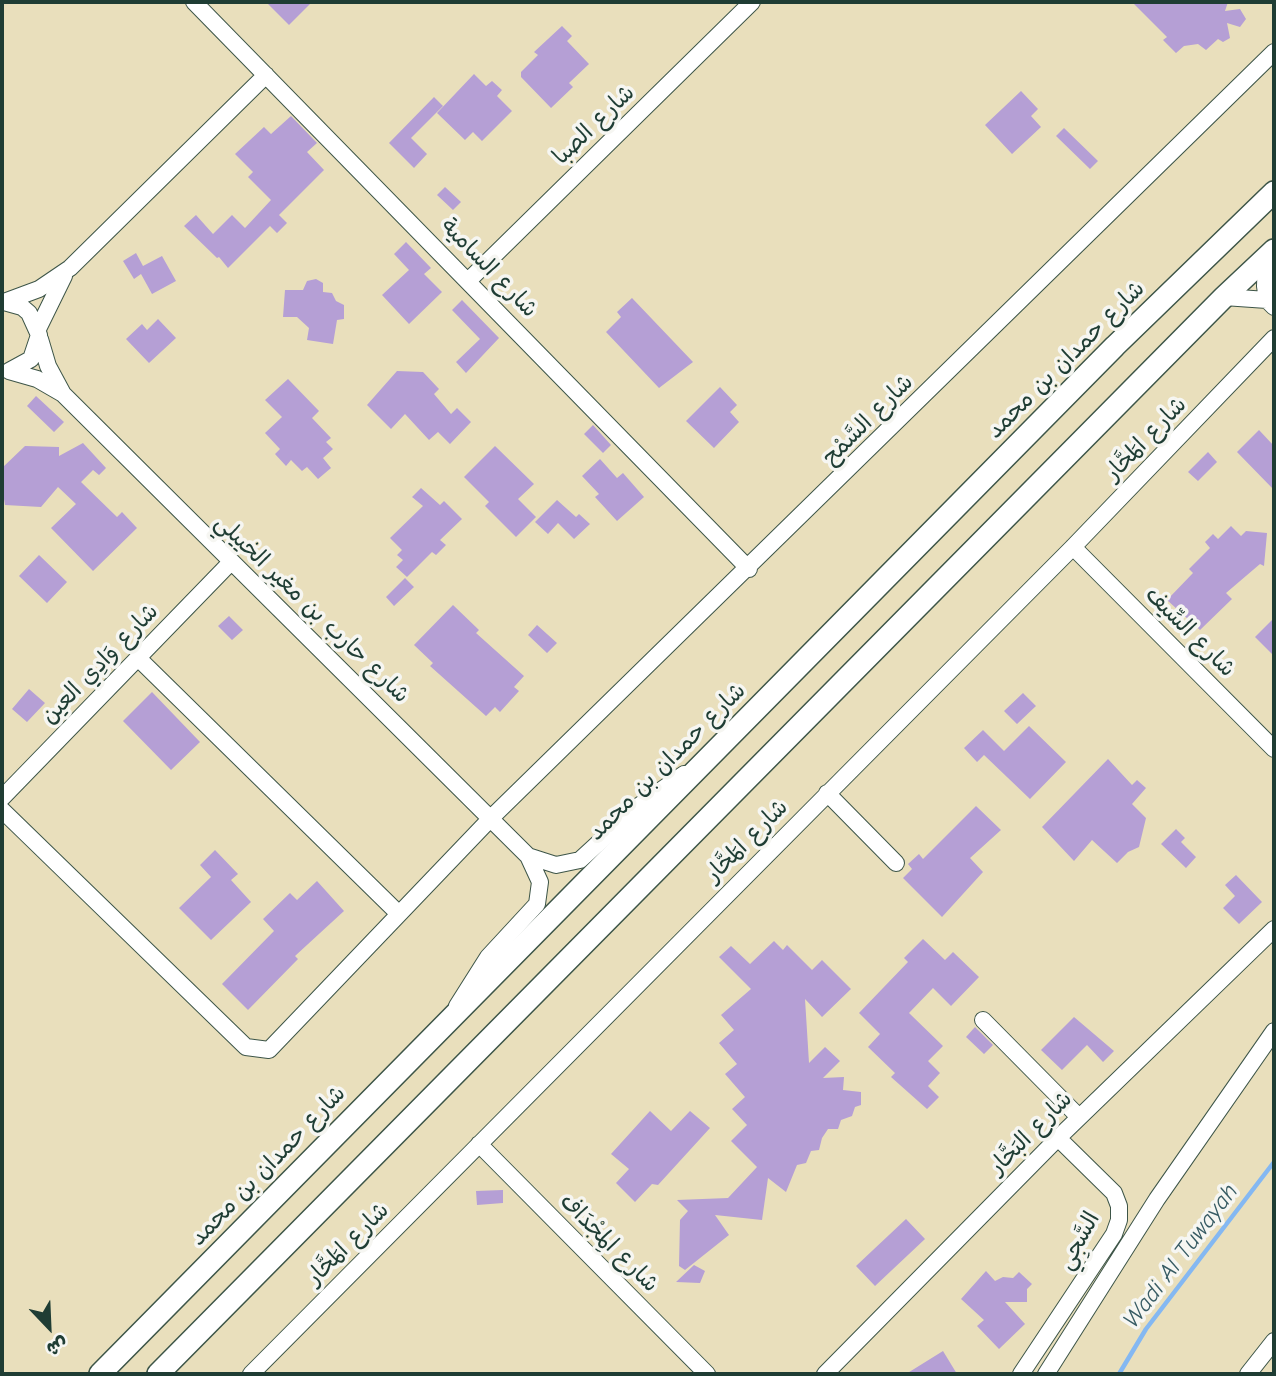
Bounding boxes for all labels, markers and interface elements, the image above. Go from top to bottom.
street label: شارع الصبا [547,79,641,171]
street label: شارع السامية [435,213,543,323]
street label: شارع حمدان بن محمد [981,275,1151,445]
street label: شارع السَّمْح [817,369,919,471]
street label: شارع المَحَّار [1099,391,1193,487]
street label: شارع حارب بن مغير الخييلي [209,509,415,709]
street label: شارع السِّيف [1139,581,1241,683]
street label: شارع وَادِي العين [36,598,164,730]
street label: شارع حمدان بن محمد [582,677,752,847]
street label: شارع المَحَّار [700,794,794,888]
street label: شارع حمدان بن محمد [184,1080,352,1252]
street label: شارع البَحَّار [984,1086,1078,1180]
water label: Wadi Al Tuwayah [1117,1178,1245,1334]
street label: شارع المِجْدَاف [554,1188,664,1298]
street label: شارع المَحَّار [301,1197,395,1291]
street label: السَّجِي [1052,1207,1106,1275]
north arrow [14,1292,84,1362]
text: ش [43,1332,71,1361]

